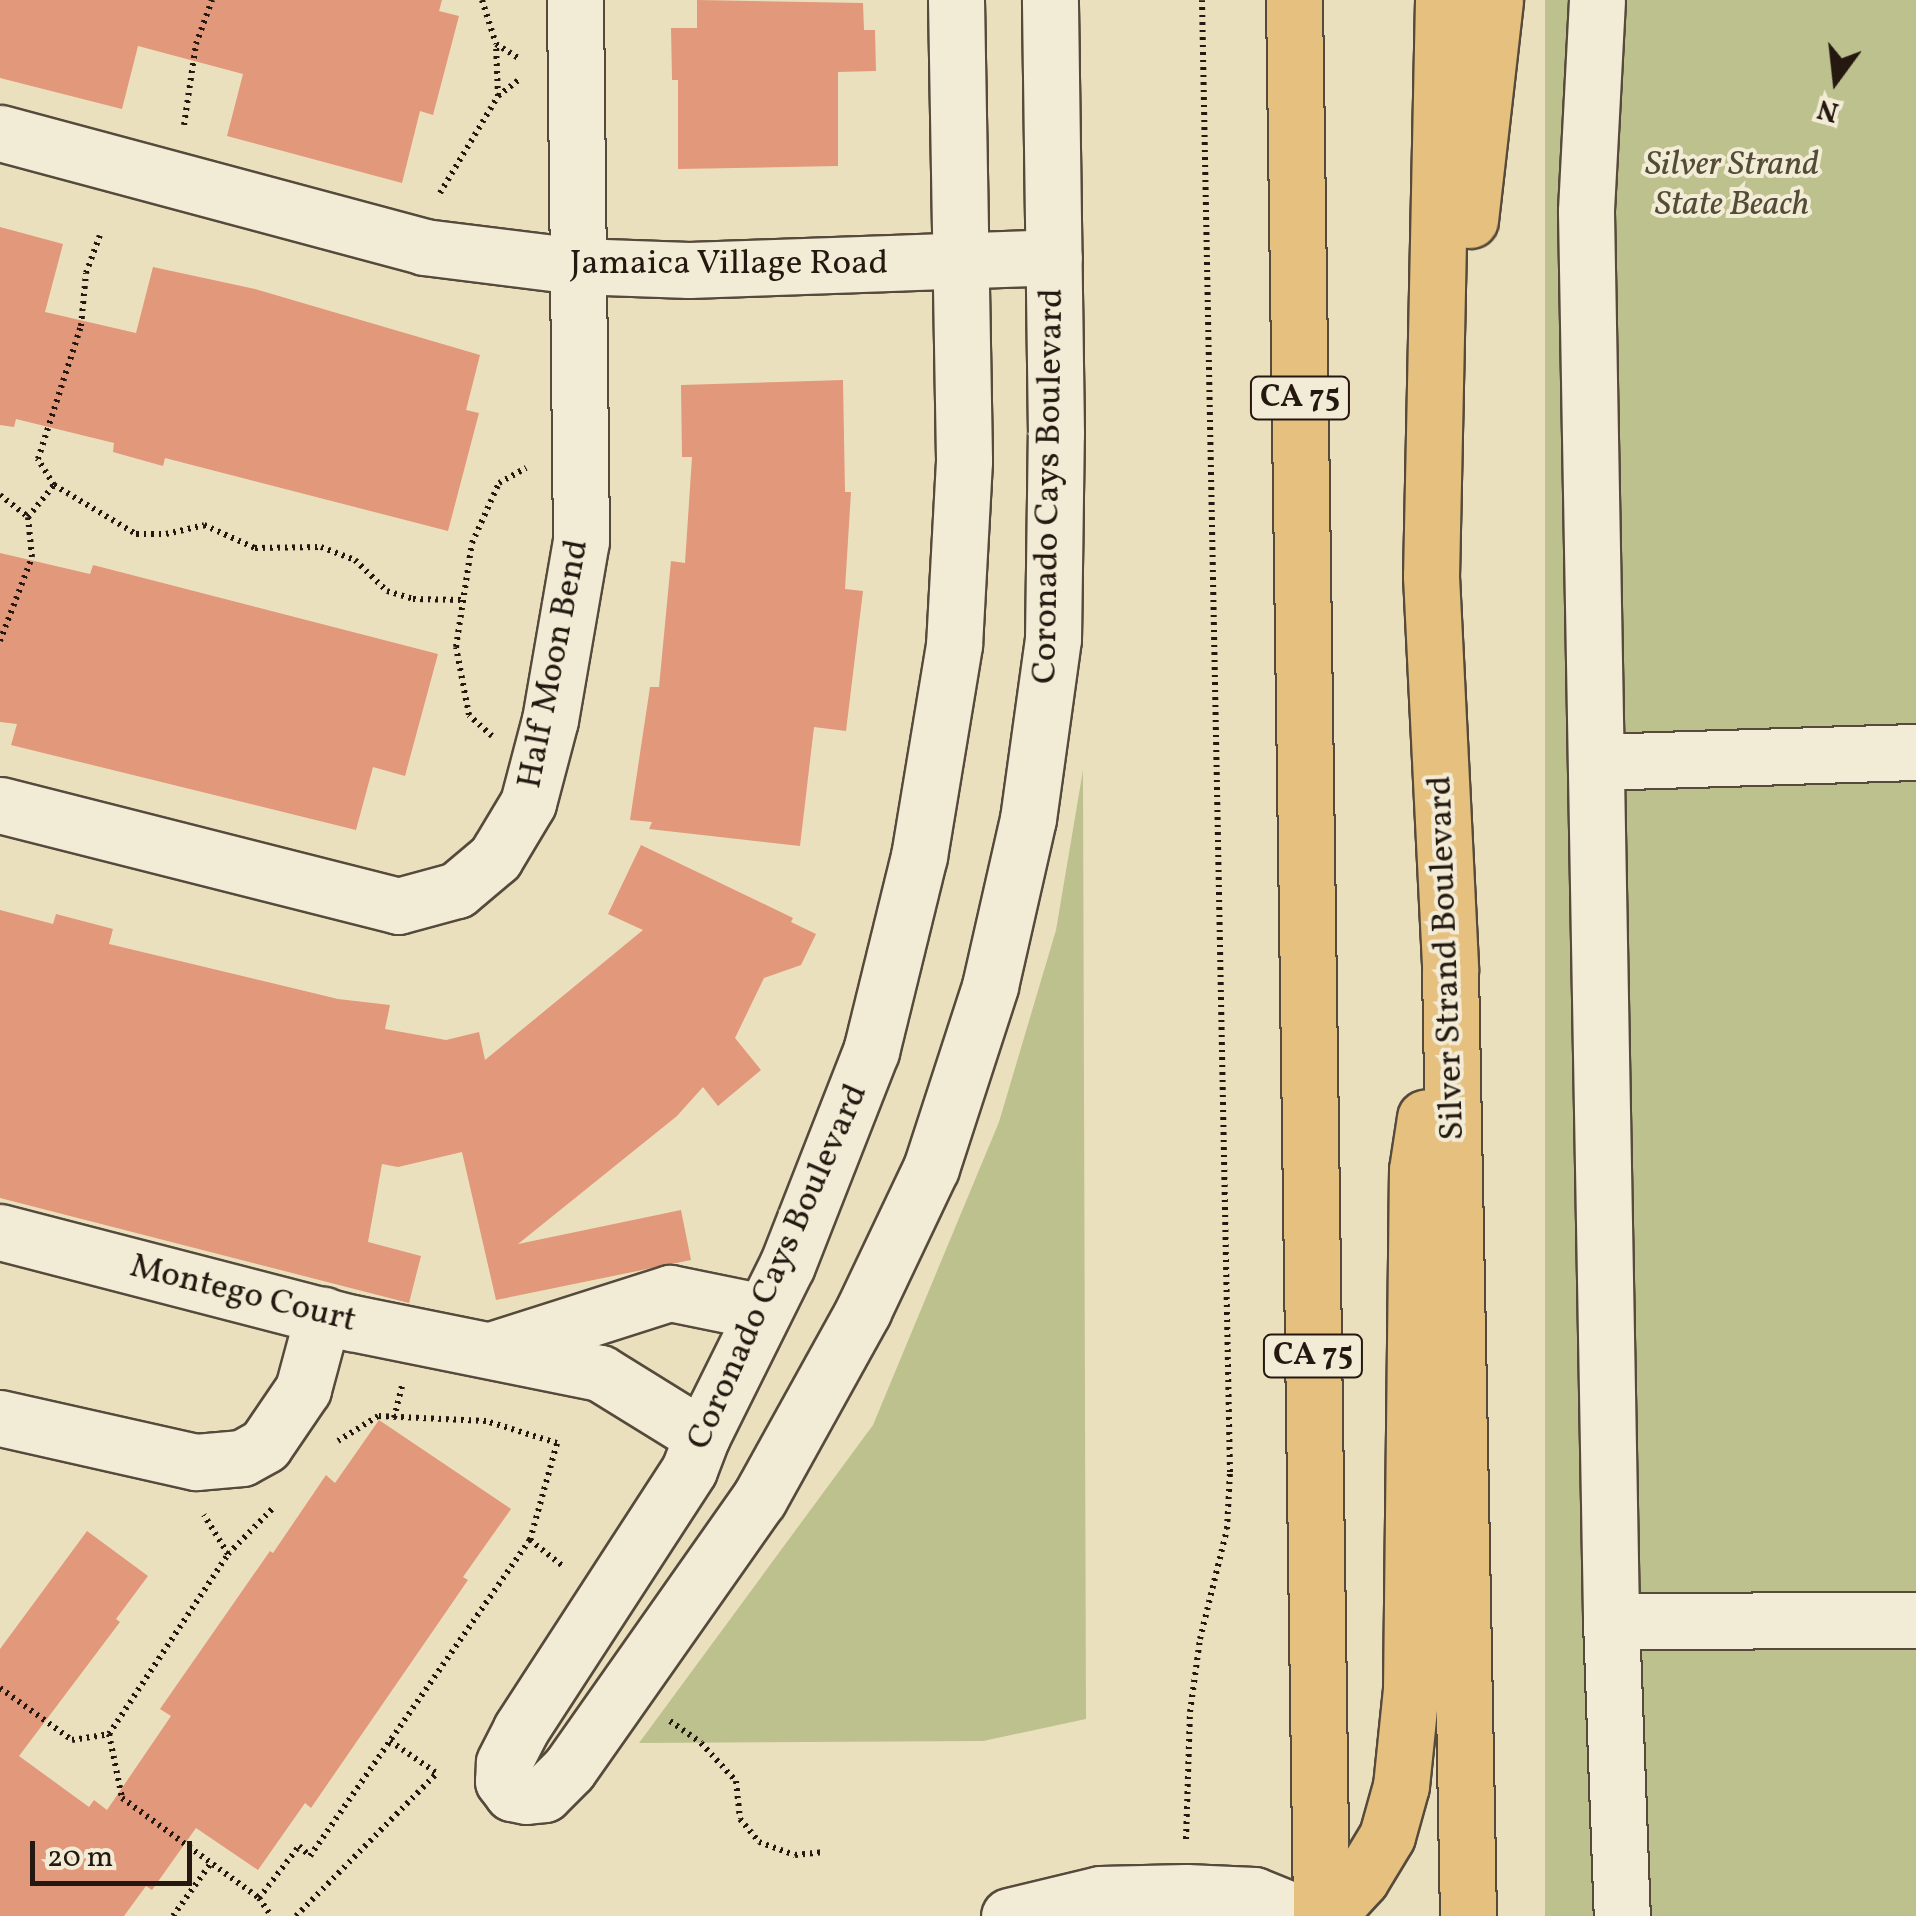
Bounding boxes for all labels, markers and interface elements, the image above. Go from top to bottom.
north arrow [1786,30,1886,130]
text: N [1813,88,1843,131]
park label: Silver Strand State Beach [1645,144,1819,226]
street label: Jamaica Village Road [569,243,889,285]
street label: Coronado Cays Boulevard [1025,288,1073,684]
road number: CA 75 [1248,371,1352,425]
street label: Half Moon Bend [510,538,598,790]
street label: Silver Strand Boulevard [1420,775,1474,1141]
street label: Coronado Cays Boulevard [678,1078,878,1456]
street label: Montego Court [126,1246,360,1342]
road number: CA 75 [1260,1329,1366,1383]
scale bar [35,1821,198,1883]
text: 20 m [47,1837,113,1879]

